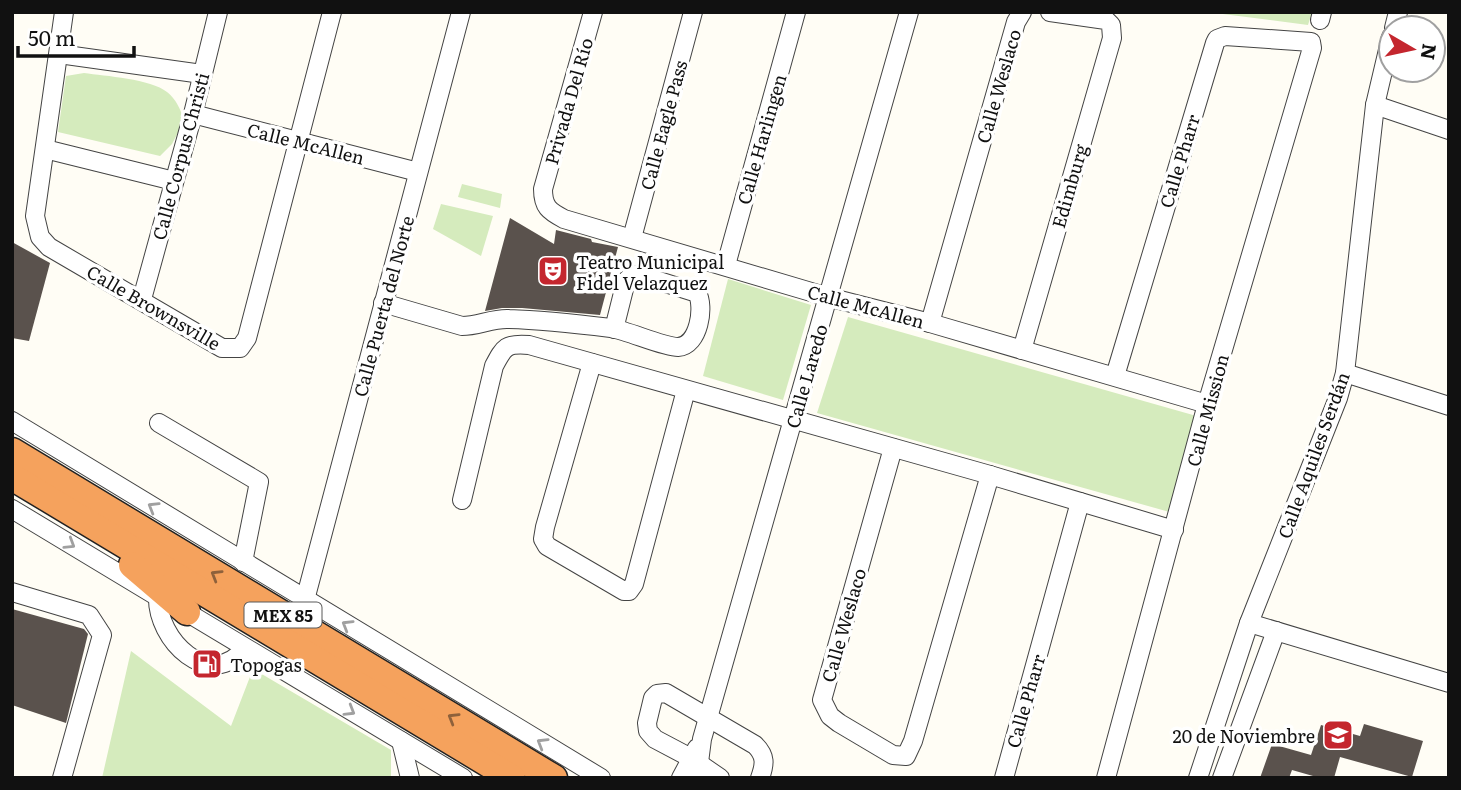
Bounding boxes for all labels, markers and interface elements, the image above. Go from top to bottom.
scale bar [18,14,133,58]
north arrow [1377,14,1447,84]
text: 50 m [28,21,75,52]
street label: Calle Weslaco [969,26,1027,146]
street label: Privada Del Río [537,34,599,168]
text: N [1415,42,1445,62]
street label: Calle Eagle Pass [633,57,693,193]
street label: Calle Corpus Christi [145,69,215,243]
street label: Calle Harlingen [729,71,793,207]
street label: Calle Pharr [1152,111,1206,211]
street label: Calle McAllen [245,115,367,171]
street label: Edimburg [1044,140,1094,231]
street label: Calle Puerta del Norte [346,213,420,399]
place label: Teatro Municipal Fidel Velazquez [576,248,724,296]
theatre icon: Teatro Municipal Fidel Velazquez [536,254,570,288]
street label: Calle Brownsville [82,258,226,356]
street label: Calle McAllen [805,277,927,335]
street label: Calle Laredo [778,321,834,431]
street label: Calle Mission [1179,351,1235,469]
street label: Calle Aquiles Serdán [1270,368,1356,542]
one-way arrow [148,502,161,515]
one-way arrow [63,536,76,549]
street label: Calle Weslaco [814,565,872,685]
one-way arrow [211,570,224,583]
road number: MEX 85 [244,602,322,628]
one-way arrow [342,621,355,634]
fuel station icon: Topogas [190,647,224,681]
place label: Topogas [230,651,302,678]
street label: Calle Pharr [999,651,1051,751]
one-way arrow [343,702,356,715]
one-way arrow [448,713,461,726]
school or university icon: 20 de Noviembre [1321,718,1355,752]
place label: 20 de Noviembre [1173,722,1315,749]
one-way arrow [537,738,550,751]

